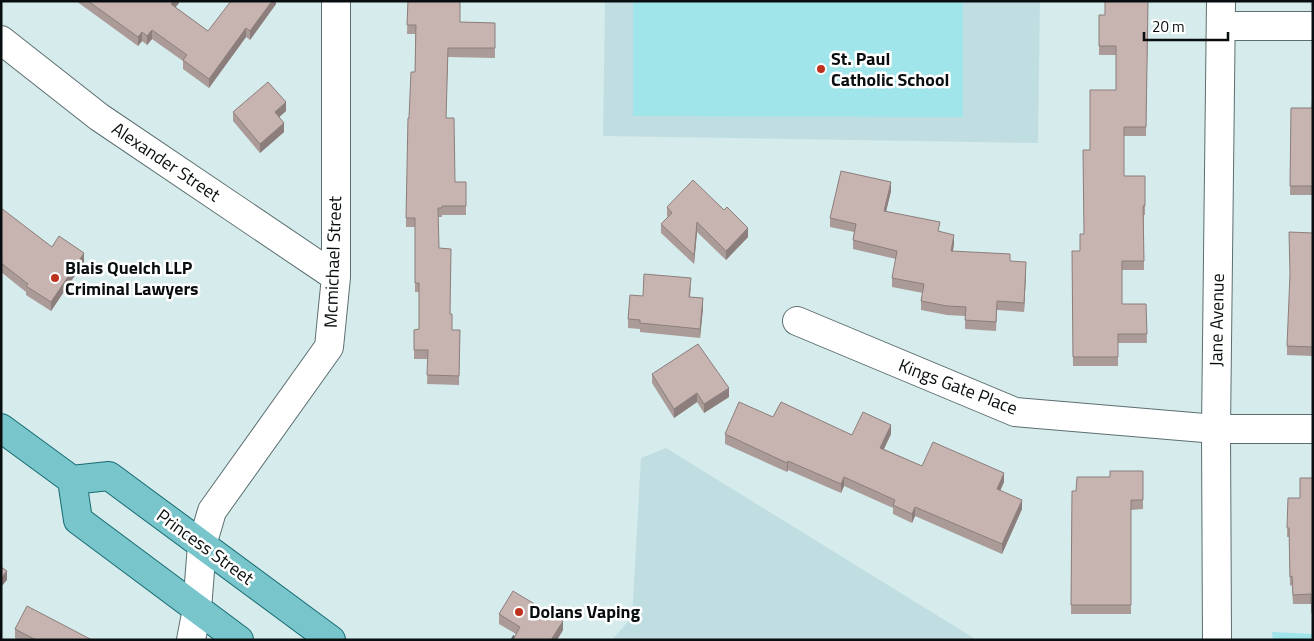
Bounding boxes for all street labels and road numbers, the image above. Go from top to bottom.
street label: Alexander Street [107,115,227,208]
street label: Mcmichael Street [317,195,348,328]
street label: Jane Avenue [1202,273,1231,367]
street label: Kings Gate Place [895,351,1022,422]
street label: Princess Street [151,502,260,592]

